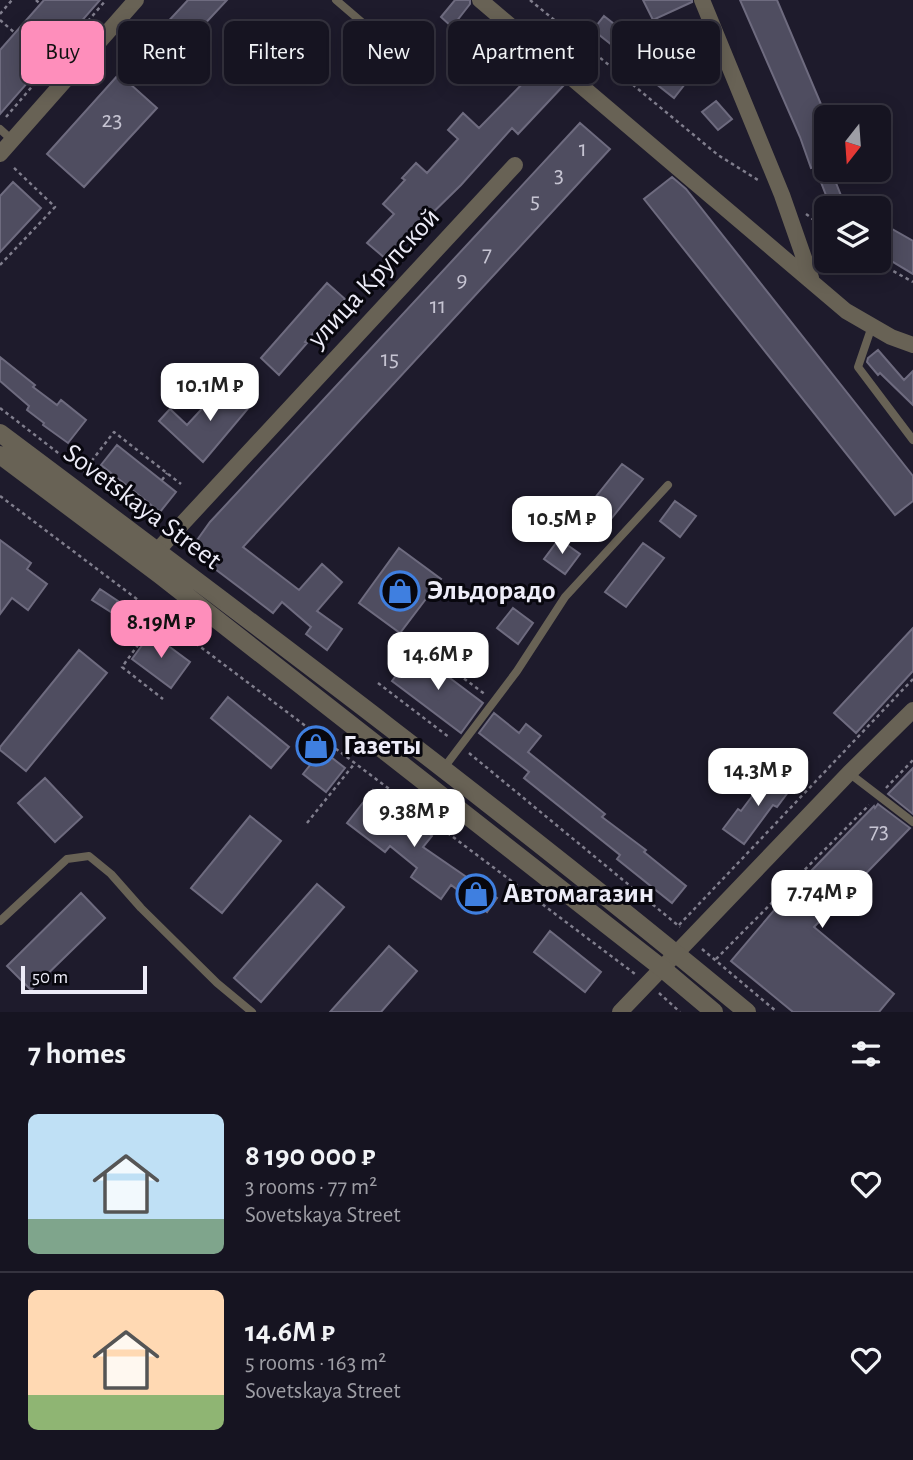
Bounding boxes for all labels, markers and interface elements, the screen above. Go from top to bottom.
chip: Buy [21,21,104,84]
chip: Rent [118,21,210,84]
chip: Filters [224,21,329,84]
chip: New [343,21,434,84]
chip: Apartment [448,21,598,84]
chip: House [612,21,720,84]
north arrow [814,105,891,182]
map controls [814,105,891,273]
house number: 23 [102,108,122,132]
house number: 1 [579,137,587,161]
house number: 3 [554,163,564,187]
house number: 5 [530,189,540,213]
button: layers [814,196,891,273]
street label: улица Крупской [302,203,445,354]
house number: 7 [482,242,492,266]
house number: 9 [456,268,468,292]
house number: 11 [430,294,446,318]
house number: 15 [381,347,399,371]
pin: 10.1M ₽ [145,364,275,423]
text: 10.1M ₽ [177,374,243,397]
street label: Sovetskaya Street [58,439,226,575]
pin: 10.5M ₽ [497,496,627,556]
text: 10.5M ₽ [528,507,596,530]
shop icon: Эльдорадо [379,570,421,612]
place label: Эльдорадо [427,577,556,605]
pin: 8.19M ₽ [96,600,226,660]
text: 8.19M ₽ [127,611,195,634]
pin: 14.6M ₽ [373,632,503,692]
text: 14.6M ₽ [404,643,472,666]
shop icon: Газеты [295,725,337,767]
place label: Газеты [343,732,421,760]
pin: 14.3M ₽ [693,748,823,808]
text: 14.3M ₽ [724,759,792,782]
pin: 9.38M ₽ [349,790,479,849]
text: 9.38M ₽ [379,800,449,823]
house number: 73 [869,819,889,843]
pin: 7.74M ₽ [757,870,887,930]
shop icon: Автомагазин [455,873,497,915]
place label: Автомагазин [503,880,654,908]
text: 7.74M ₽ [787,881,857,904]
scale bar [21,963,147,995]
text: 50 m [32,968,68,987]
icon: filters [847,1035,885,1073]
text: 7 homes [28,1039,126,1069]
text: 8 190 000 ₽ [245,1141,375,1171]
icon: home [84,1142,168,1226]
icon: heart [847,1165,885,1203]
text: 3 rooms · 77 m² [245,1176,377,1199]
text: Sovetskaya Street [245,1204,401,1227]
text: 14.6M ₽ [245,1317,335,1347]
icon: home [84,1318,168,1402]
icon: heart [847,1341,885,1379]
text: 5 rooms · 163 m² [245,1352,386,1375]
text: Sovetskaya Street [245,1380,401,1403]

